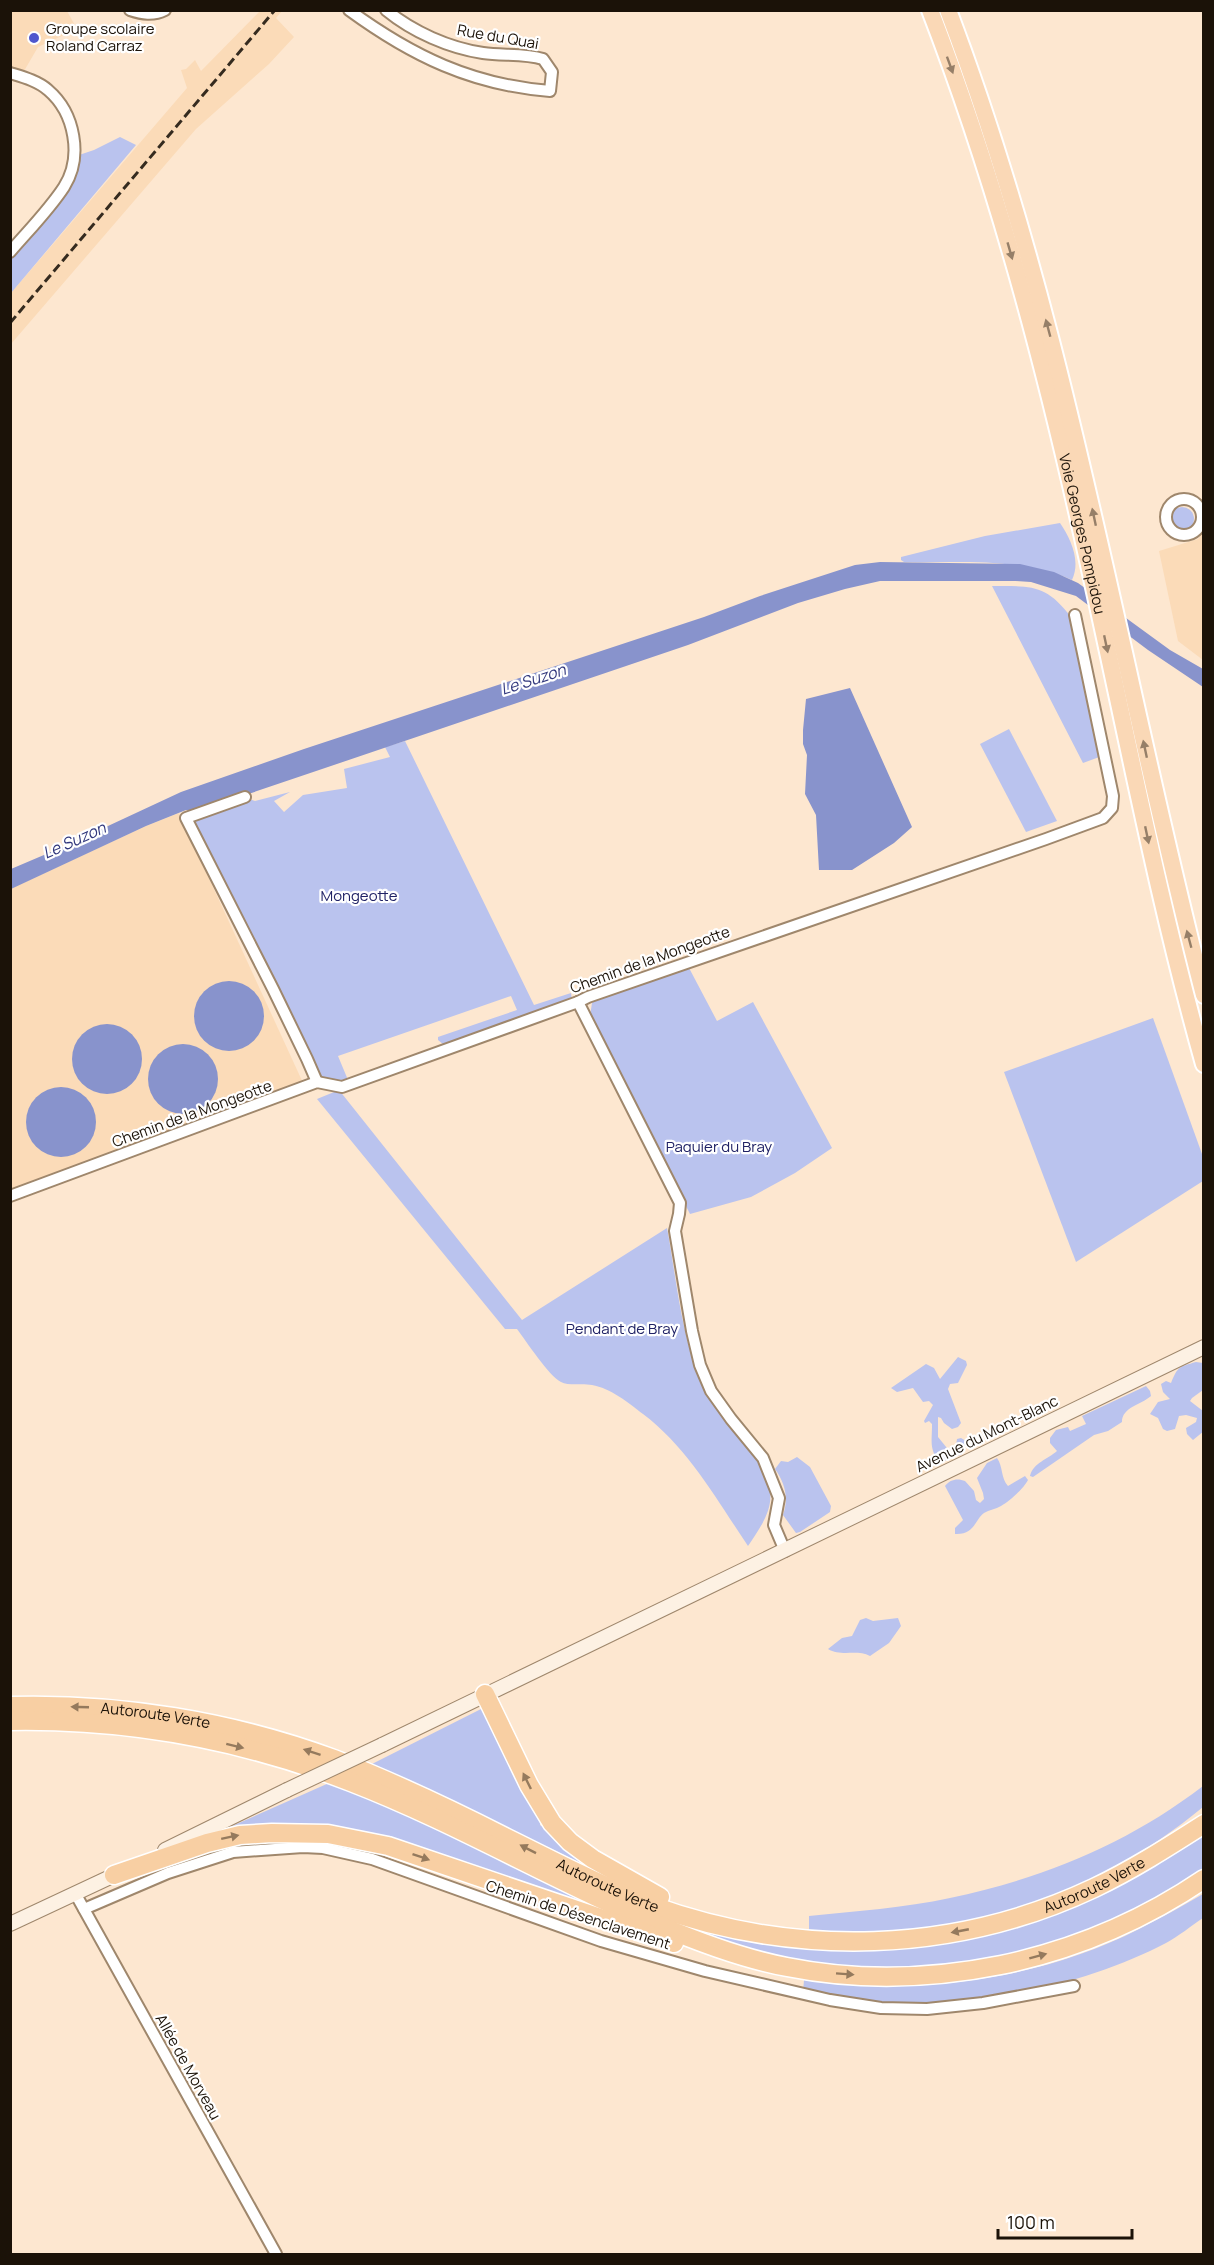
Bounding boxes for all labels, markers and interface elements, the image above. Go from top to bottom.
place label: Groupe scolaire Roland Carraz [46,18,155,56]
street label: Rue du Quai [456,19,541,54]
marker: Groupe scolaire Roland Carraz [27,31,41,45]
one-way arrow [946,57,956,75]
one-way arrow [1006,242,1015,260]
one-way arrow [1042,319,1052,337]
street label: Voie Georges Pompidou [1054,451,1111,616]
one-way arrow [1089,508,1099,526]
one-way arrow [1102,635,1112,654]
water label: Le Suzon [498,658,569,700]
one-way arrow [1140,739,1149,758]
water label: Le Suzon [39,816,109,864]
one-way arrow [1143,826,1153,844]
park label: Mongeotte [321,885,398,906]
street label: Chemin de la Mongeotte [567,921,733,998]
one-way arrow [1183,930,1193,948]
street label: Chemin de la Mongeotte [109,1075,275,1152]
park label: Paquier du Bray [666,1136,772,1157]
park label: Pendant de Bray [566,1318,678,1339]
street label: Avenue du Mont-Blanc [912,1390,1062,1477]
street label: Autoroute Verte [100,1697,212,1734]
one-way arrow [71,1703,90,1712]
one-way arrow [226,1741,244,1751]
one-way arrow [303,1747,321,1756]
one-way arrow [522,1772,532,1790]
one-way arrow [221,1832,239,1842]
one-way arrow [520,1844,537,1853]
street label: Autoroute Verte [1040,1852,1149,1918]
one-way arrow [412,1853,430,1863]
street label: Autoroute Verte [553,1853,662,1917]
street label: Chemin de Désenclavement [483,1875,673,1954]
one-way arrow [950,1927,969,1936]
one-way arrow [1029,1951,1047,1960]
one-way arrow [835,1969,854,1979]
street label: Allée de Morveau [151,2010,226,2123]
scale bar [998,2202,1132,2240]
text: 100 m [1007,2210,1055,2234]

